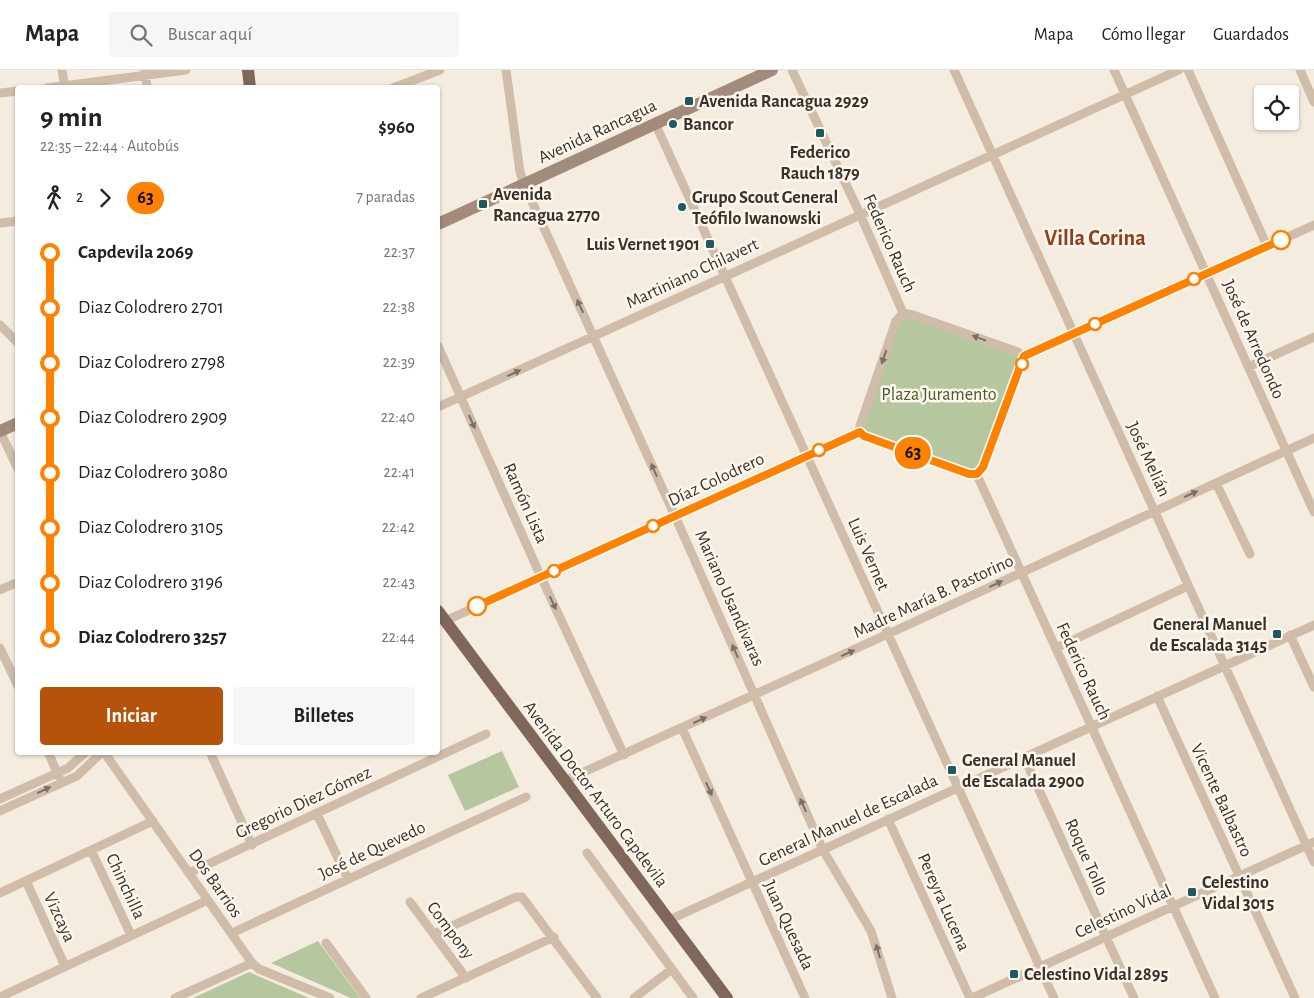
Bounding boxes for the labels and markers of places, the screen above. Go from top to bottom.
place label: Avenida Rancagua 2929 [699,93,869,111]
marker: Avenida Rancagua 2929 [683,95,695,107]
place label: Bancor [683,116,734,134]
marker: Bancor [667,118,679,130]
marker: Federico Rauch 1879 [814,127,826,139]
place label: Federico Rauch 1879 [780,144,860,183]
place label: Avenida Rancagua 2770 [493,186,600,225]
place label: Grupo Scout General Teófilo Iwanowski [692,189,838,228]
marker: Avenida Rancagua 2770 [477,198,489,210]
marker: Grupo Scout General Teófilo Iwanowski [676,201,688,213]
unlabelled marker [1271,230,1291,250]
place label: Luis Vernet 1901 [586,236,700,254]
marker: Luis Vernet 1901 [704,238,716,250]
unlabelled marker [1187,272,1201,286]
unlabelled marker [1088,317,1102,331]
unlabelled marker [1015,357,1029,371]
unlabelled marker [812,443,826,457]
unlabelled marker [646,519,660,533]
unlabelled marker [547,564,561,578]
unlabelled marker [467,596,487,616]
place label: General Manuel de Escalada 3145 [1150,616,1267,655]
marker: General Manuel de Escalada 3145 [1271,628,1283,640]
place label: General Manuel de Escalada 2900 [962,752,1084,791]
marker: General Manuel de Escalada 2900 [946,764,958,776]
place label: Celestino Vidal 3015 [1202,874,1274,913]
marker: Celestino Vidal 3015 [1186,886,1198,898]
place label: Celestino Vidal 2895 [1024,966,1168,984]
marker: Celestino Vidal 2895 [1008,968,1020,980]

